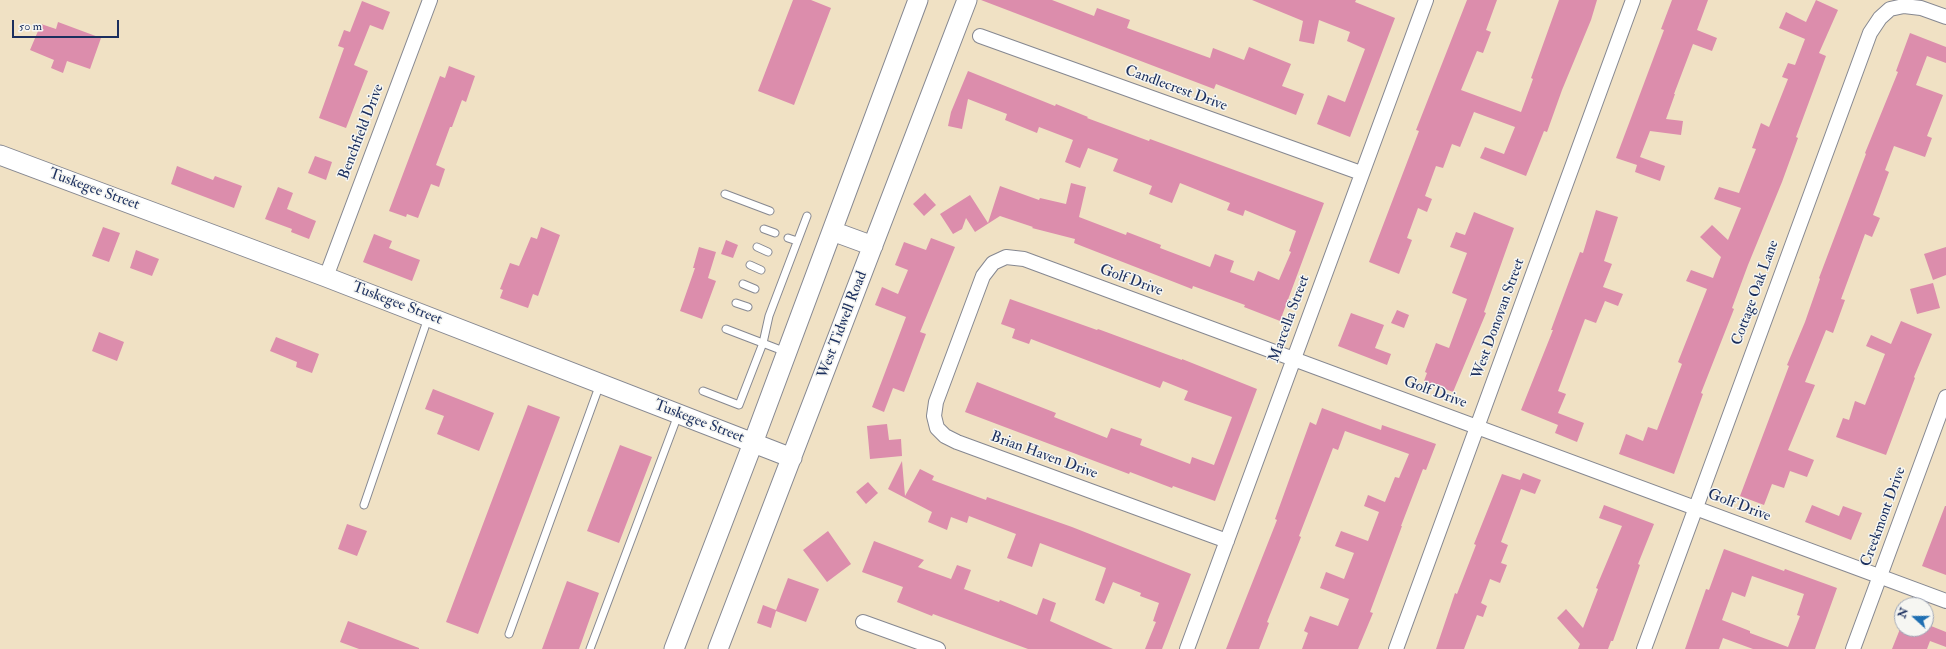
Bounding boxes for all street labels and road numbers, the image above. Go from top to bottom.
street label: Candlecrest Drive [1122,62,1230,116]
street label: Benchfield Drive [336,82,388,182]
street label: Tuskegee Street [46,165,142,215]
street label: Cottage Oak Lane [1729,238,1783,348]
street label: West Donovan Street [1469,256,1529,382]
street label: Golf Drive [1097,261,1165,301]
street label: West Tidwell Road [814,269,872,381]
street label: Marcella Street [1266,273,1314,365]
street label: Tuskegee Street [349,279,445,329]
street label: Golf Drive [1401,373,1469,413]
street label: Tuskegee Street [651,397,747,447]
street label: Brian Haven Drive [988,428,1100,484]
street label: Creekmont Drive [1858,465,1910,569]
street label: Golf Drive [1705,486,1773,526]

